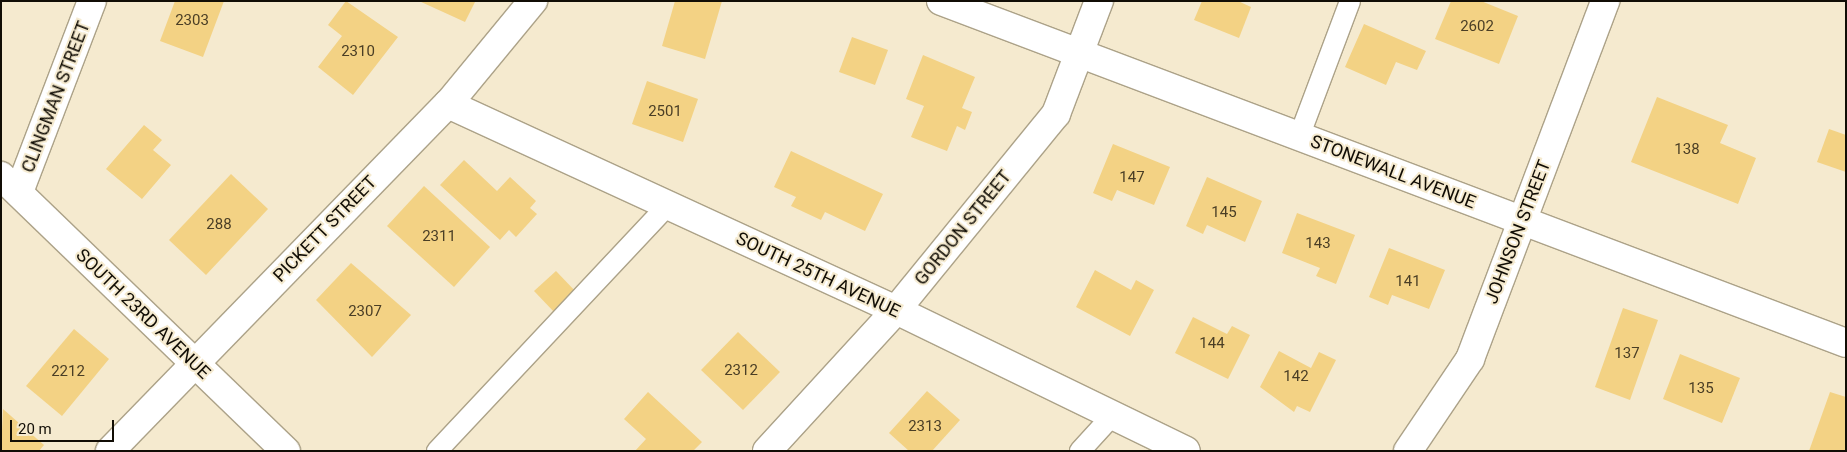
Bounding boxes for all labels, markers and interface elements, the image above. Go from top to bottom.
house number: 2303 [175,12,209,30]
street label: CLINGMAN STREET [17,18,95,176]
house number: 2602 [1460,18,1494,36]
house number: 2310 [341,43,375,61]
house number: 2501 [648,103,682,121]
street label: STONEWALL AVENUE [1307,131,1479,213]
house number: 138 [1674,141,1700,159]
street label: JOHNSON STREET [1481,157,1555,307]
street label: GORDON STREET [910,166,1016,290]
house number: 147 [1119,169,1145,187]
street label: PICKETT STREET [269,171,381,287]
house number: 145 [1211,204,1237,222]
house number: 288 [206,216,232,234]
street label: SOUTH 25TH AVENUE [733,227,903,323]
house number: 2311 [422,228,456,246]
house number: 143 [1305,235,1331,253]
street label: SOUTH 23RD AVENUE [72,244,214,384]
house number: 141 [1395,273,1421,291]
house number: 2307 [348,303,382,321]
house number: 144 [1199,335,1225,353]
house number: 137 [1614,345,1640,363]
house number: 2312 [724,362,758,380]
house number: 2212 [51,363,85,381]
house number: 142 [1283,368,1309,386]
house number: 135 [1688,380,1714,398]
scale bar [12,410,116,442]
house number: 2313 [908,418,942,436]
text: 20 m [18,420,52,438]

